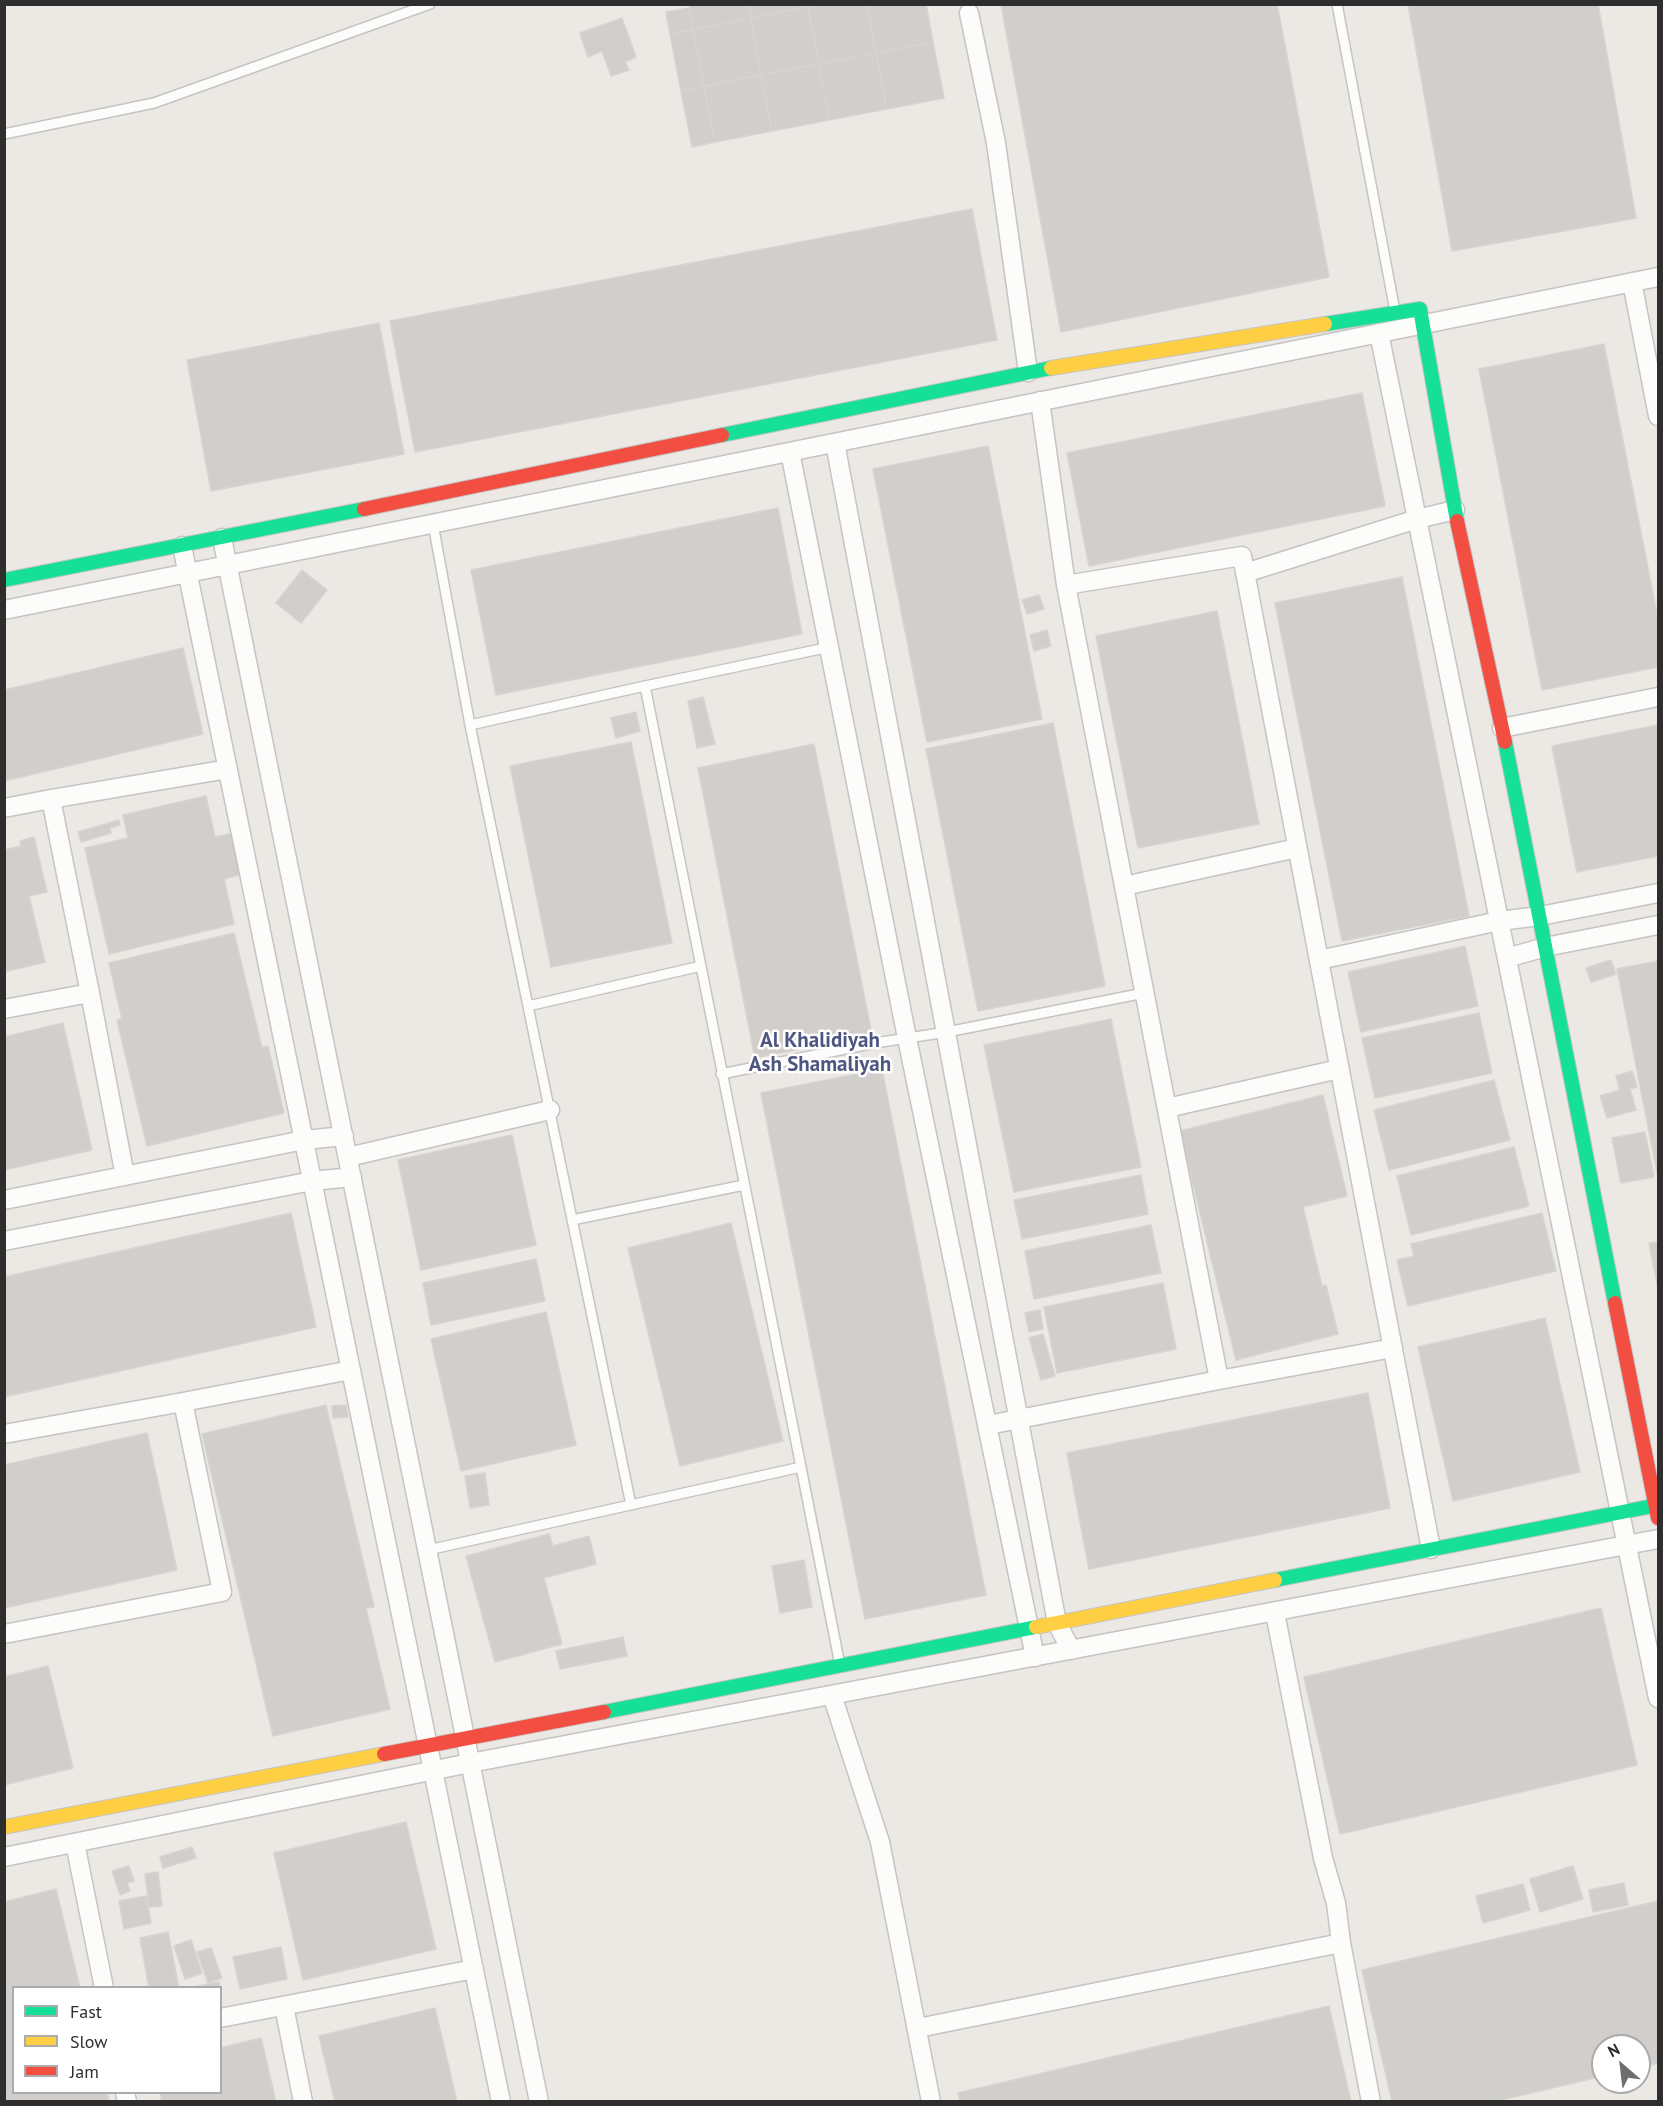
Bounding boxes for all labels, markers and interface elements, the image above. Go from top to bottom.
district label: Al Khalidiyah Ash Shamaliyah [749,1028,891,1078]
legend [12,1986,222,2094]
text: Fast [70,2000,102,2023]
text: Slow [70,2030,108,2053]
north arrow [1591,2034,1651,2094]
text: N [1604,2039,1623,2061]
text: Jam [70,2060,99,2083]

